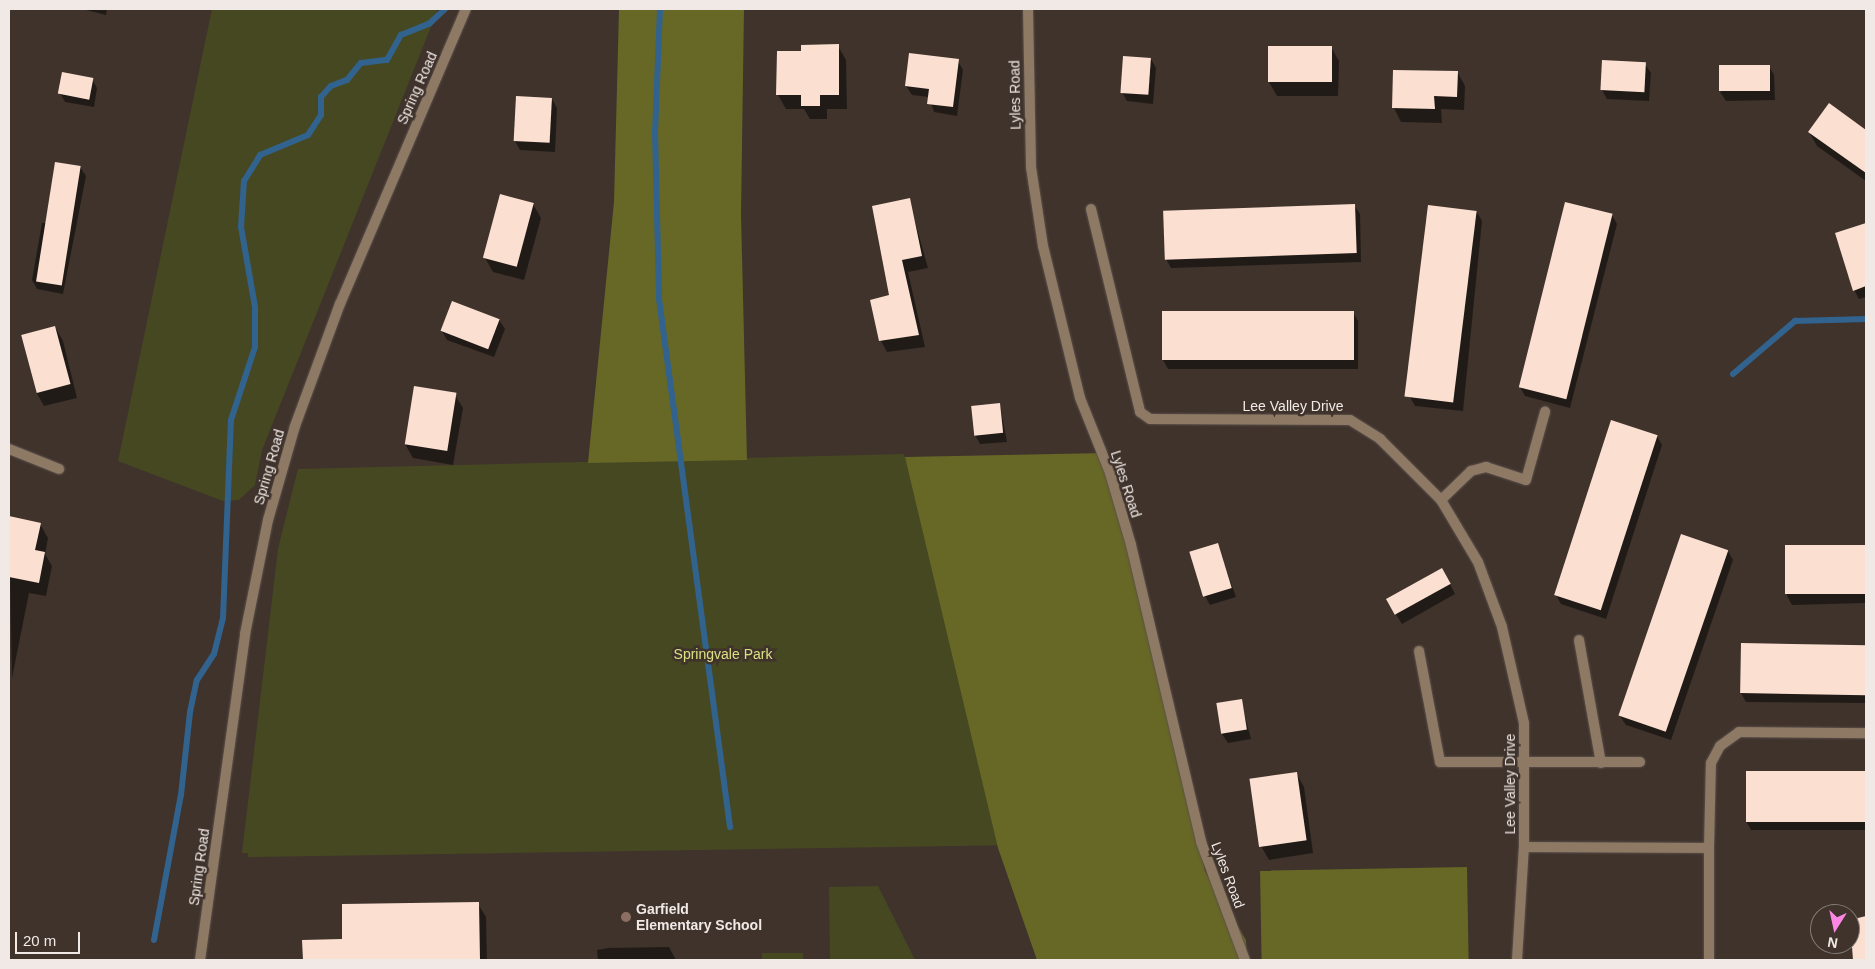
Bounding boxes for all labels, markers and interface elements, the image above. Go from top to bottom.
street label: Spring Road [393,49,441,127]
street label: Lyles Road [1006,60,1024,130]
street label: Lee Valley Drive [1243,398,1343,414]
street label: Spring Road [250,427,288,507]
street label: Lyles Road [1107,448,1145,520]
park label: Springvale Park [674,646,772,662]
street label: Lee Valley Drive [1502,734,1518,834]
street label: Spring Road [185,827,213,907]
street label: Lyles Road [1208,840,1248,910]
place label: Garfield Elementary School [636,901,762,934]
north arrow [1810,904,1860,954]
marker: Garfield Elementary School [620,911,632,923]
scale bar [18,922,82,954]
text: 20 m [23,932,56,949]
text: N [1826,934,1839,952]

